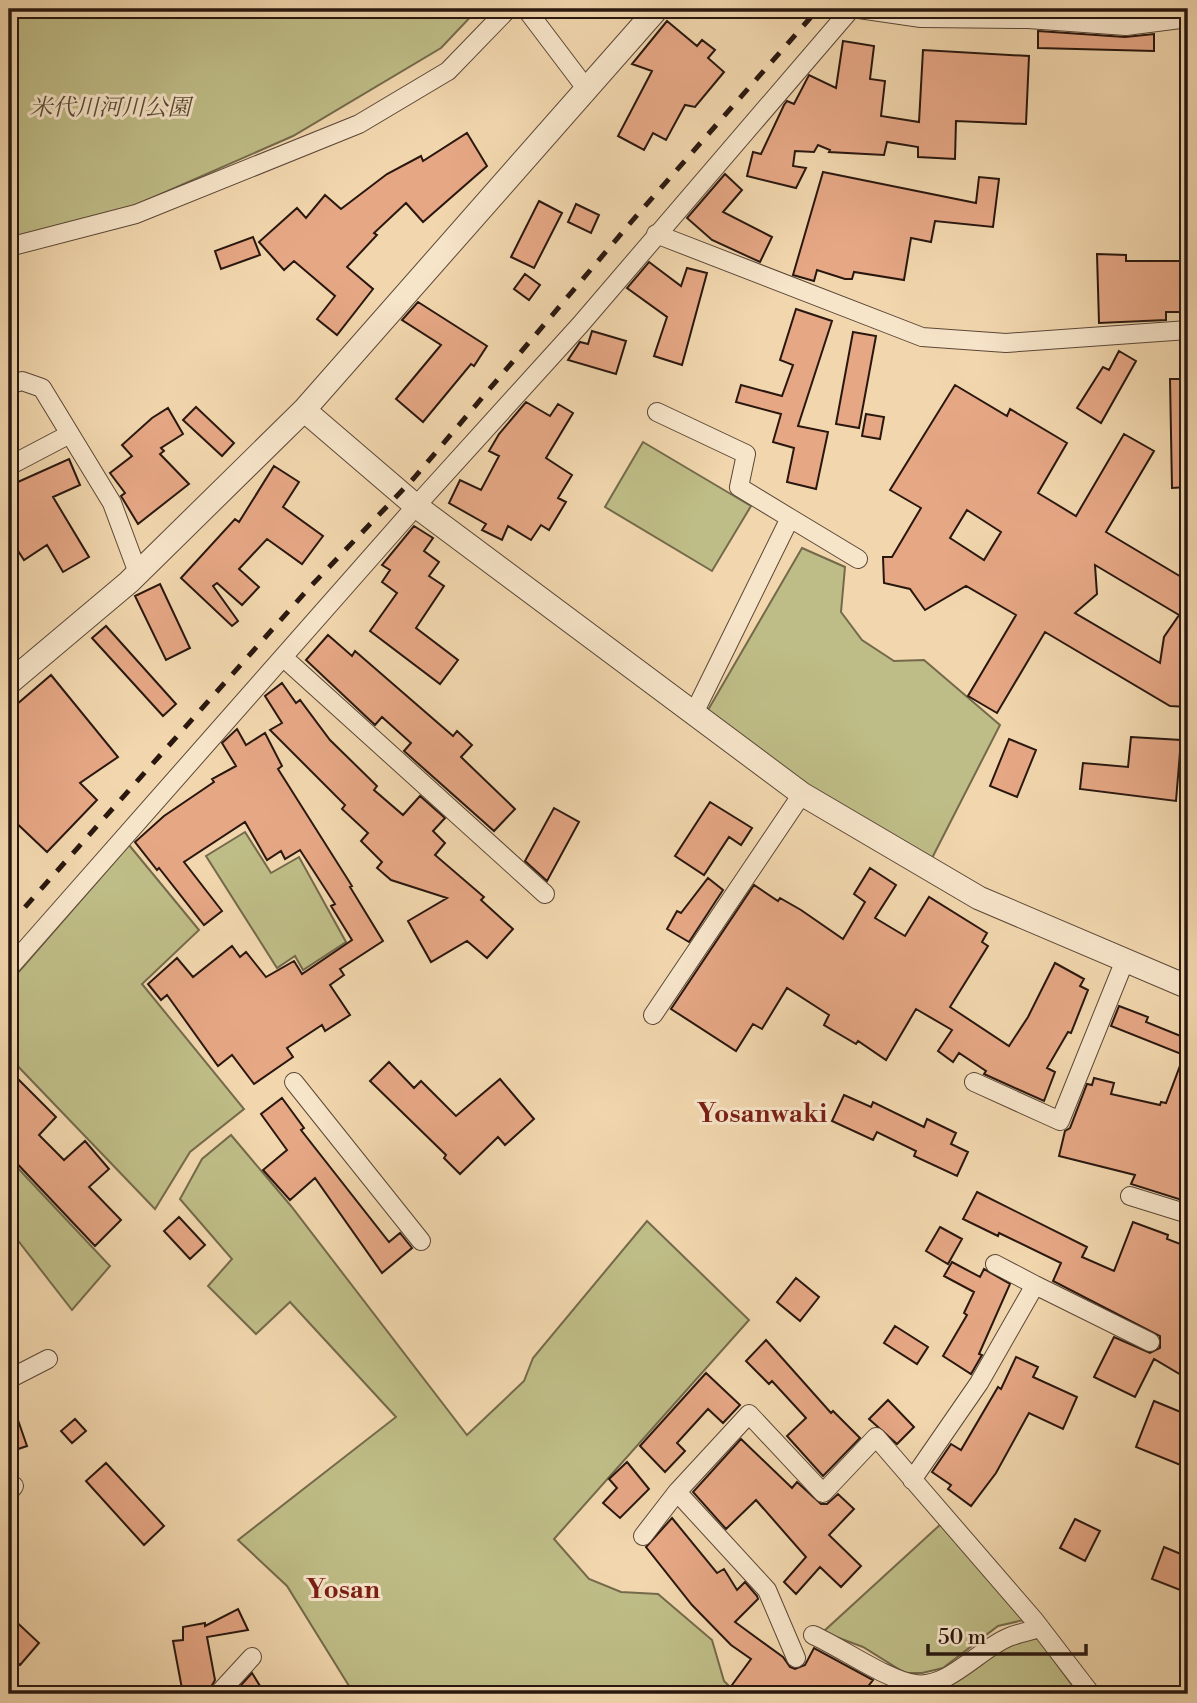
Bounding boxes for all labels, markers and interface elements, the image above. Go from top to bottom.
park label: 米代川河川公園 [30,94,195,122]
district label: Yosanwaki [697,1098,827,1130]
district label: Yosan [306,1574,380,1606]
scale bar [928,1612,1085,1656]
text: 50 m [938,1625,986,1651]

